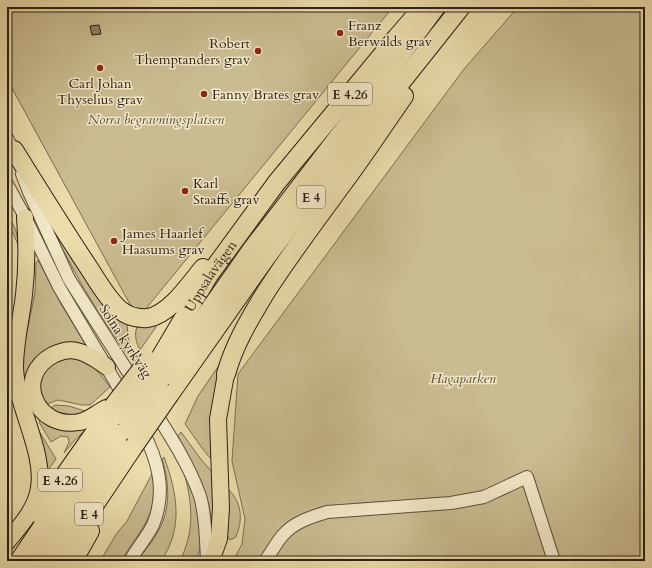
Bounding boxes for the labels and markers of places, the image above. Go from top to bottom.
place label: Franz Berwalds grav [348,16,433,51]
marker: Franz Berwalds grav [335,28,345,38]
place label: Robert Themptanders grav [135,34,251,69]
marker: Robert Themptanders grav [253,46,263,56]
marker: Carl Johan Thyselius grav [95,63,105,73]
place label: Carl Johan Thyselius grav [57,74,144,109]
place label: Fanny Brates grav [212,85,320,104]
marker: Fanny Brates grav [199,89,209,99]
place label: Karl Staaffs grav [193,174,260,209]
marker: Karl Staaffs grav [180,186,190,196]
place label: James Haarlef Haasums grav [120,224,205,259]
marker: James Haarlef Haasums grav [109,236,119,246]

